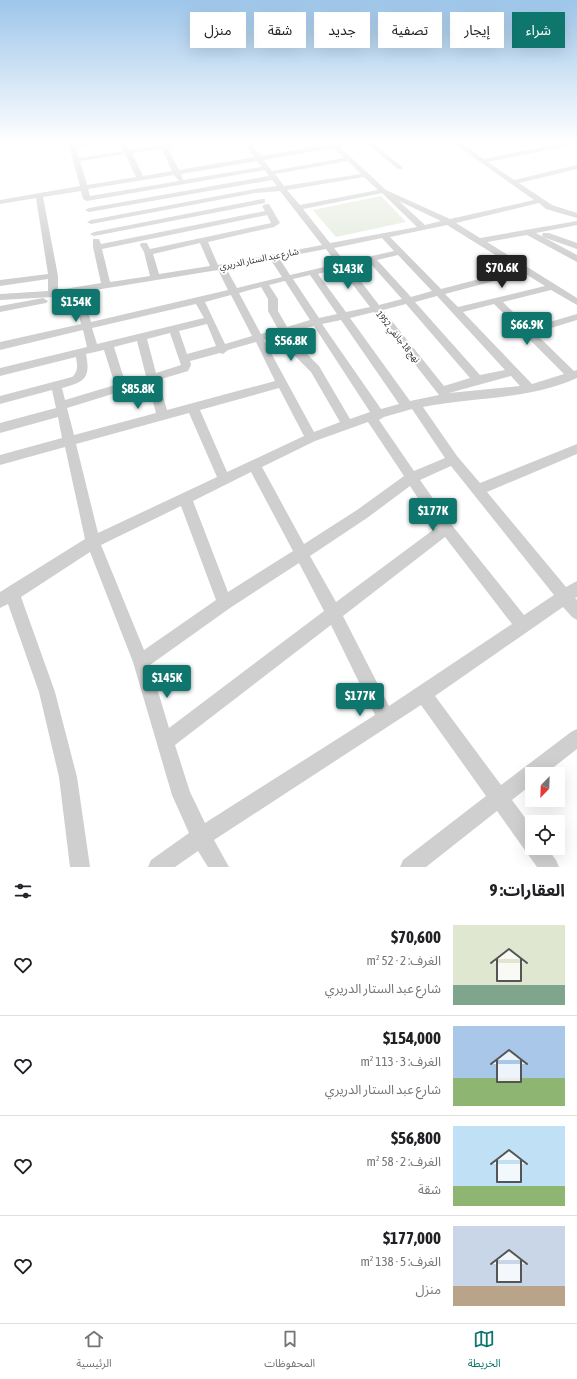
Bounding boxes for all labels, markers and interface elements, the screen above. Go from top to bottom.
chip: منزل [190,12,246,48]
chip: شقة [254,12,306,48]
chip: جديد [314,12,370,48]
chip: تصفية [378,12,442,48]
chip: إيجار [450,12,504,48]
chip: شراء [512,12,565,48]
street label: شارع عبد الستار الدريري [219,246,300,274]
pin: $70.6K [469,255,535,289]
pin: $143K [320,256,376,290]
text: $70.6K [486,260,518,275]
text: $143K [333,261,363,276]
pin: $154K [48,289,104,323]
text: $154K [61,294,91,309]
street label: نهج 18 جانفي 1952 [373,309,422,366]
pin: $66.9K [494,312,560,346]
text: $66.9K [511,317,543,332]
pin: $56.8K [258,328,324,362]
text: $56.8K [275,333,307,348]
pin: $85.8K [105,376,171,410]
text: $85.8K [122,381,154,396]
pin: $177K [405,498,461,532]
text: $177K [418,503,448,518]
pin: $145K [139,665,195,699]
text: $145K [152,670,182,685]
pin: $177K [332,683,388,717]
text: $177K [345,688,375,703]
north arrow [525,767,565,807]
map controls [525,767,565,855]
button: locate [525,815,565,855]
icon: filters [12,880,34,902]
text: العقارات: 9 [490,880,565,900]
text: $70,600 [391,927,441,947]
icon: home [485,941,533,989]
text: الغرف: 2 · 52 m² [367,953,441,968]
icon: heart [12,954,34,976]
text: شارع عبد الستار الدريري [325,981,441,996]
text: $154,000 [383,1028,441,1048]
icon: home [485,1042,533,1090]
text: الغرف: 3 · 113 m² [360,1054,441,1069]
icon: heart [12,1055,34,1077]
text: شارع عبد الستار الدريري [325,1082,441,1097]
text: $56,800 [391,1128,441,1148]
icon: home [485,1142,533,1190]
text: الغرف: 2 · 58 m² [367,1154,441,1169]
icon: heart [12,1155,34,1177]
text: شقة [418,1182,441,1197]
text: $177,000 [383,1228,441,1248]
icon: home [485,1242,533,1290]
text: الغرف: 5 · 138 m² [360,1254,441,1269]
icon: heart [12,1255,34,1277]
text: منزل [416,1282,441,1297]
tab: الرئيسية [76,1328,112,1375]
tab: المحفوظات [264,1328,315,1375]
tab: الخريطة [468,1328,501,1375]

